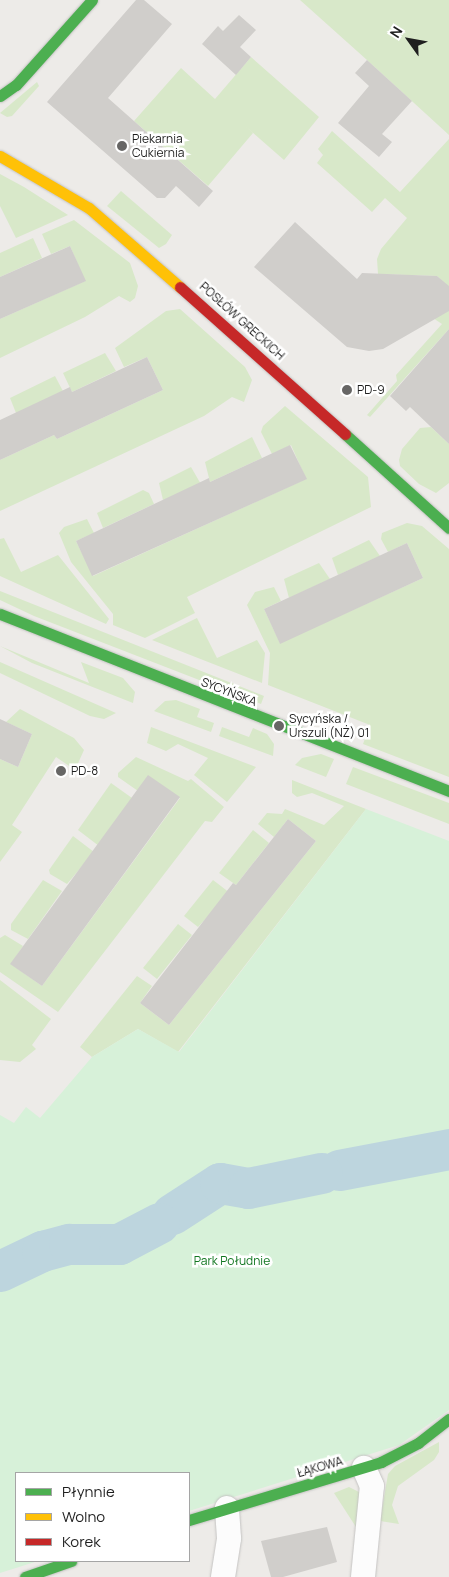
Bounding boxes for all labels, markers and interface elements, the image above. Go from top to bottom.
north arrow [384,15,434,65]
text: N [385,22,407,41]
place label: Piekarnia Cukiernia [132,132,184,160]
marker: Piekarnia Cukiernia [116,140,128,152]
street label: POSŁÓW GRECKICH [197,279,287,363]
place label: PD-9 [357,383,385,397]
marker: PD-9 [341,384,353,396]
street label: SYCYŃSKA [199,675,259,709]
place label: Sycyńska / Urszuli (NŻ) 01 [289,712,370,740]
marker: Sycyńska / Urszuli (NŻ) 01 [273,720,285,732]
place label: PD-8 [71,764,98,778]
marker: PD-8 [55,765,67,777]
park label: Park Południe [194,1254,270,1268]
street label: ŁĄKOWA [296,1454,344,1480]
legend [15,1472,190,1562]
text: Płynnie [62,1481,115,1502]
text: Wolno [62,1506,105,1527]
text: Korek [62,1531,101,1552]

